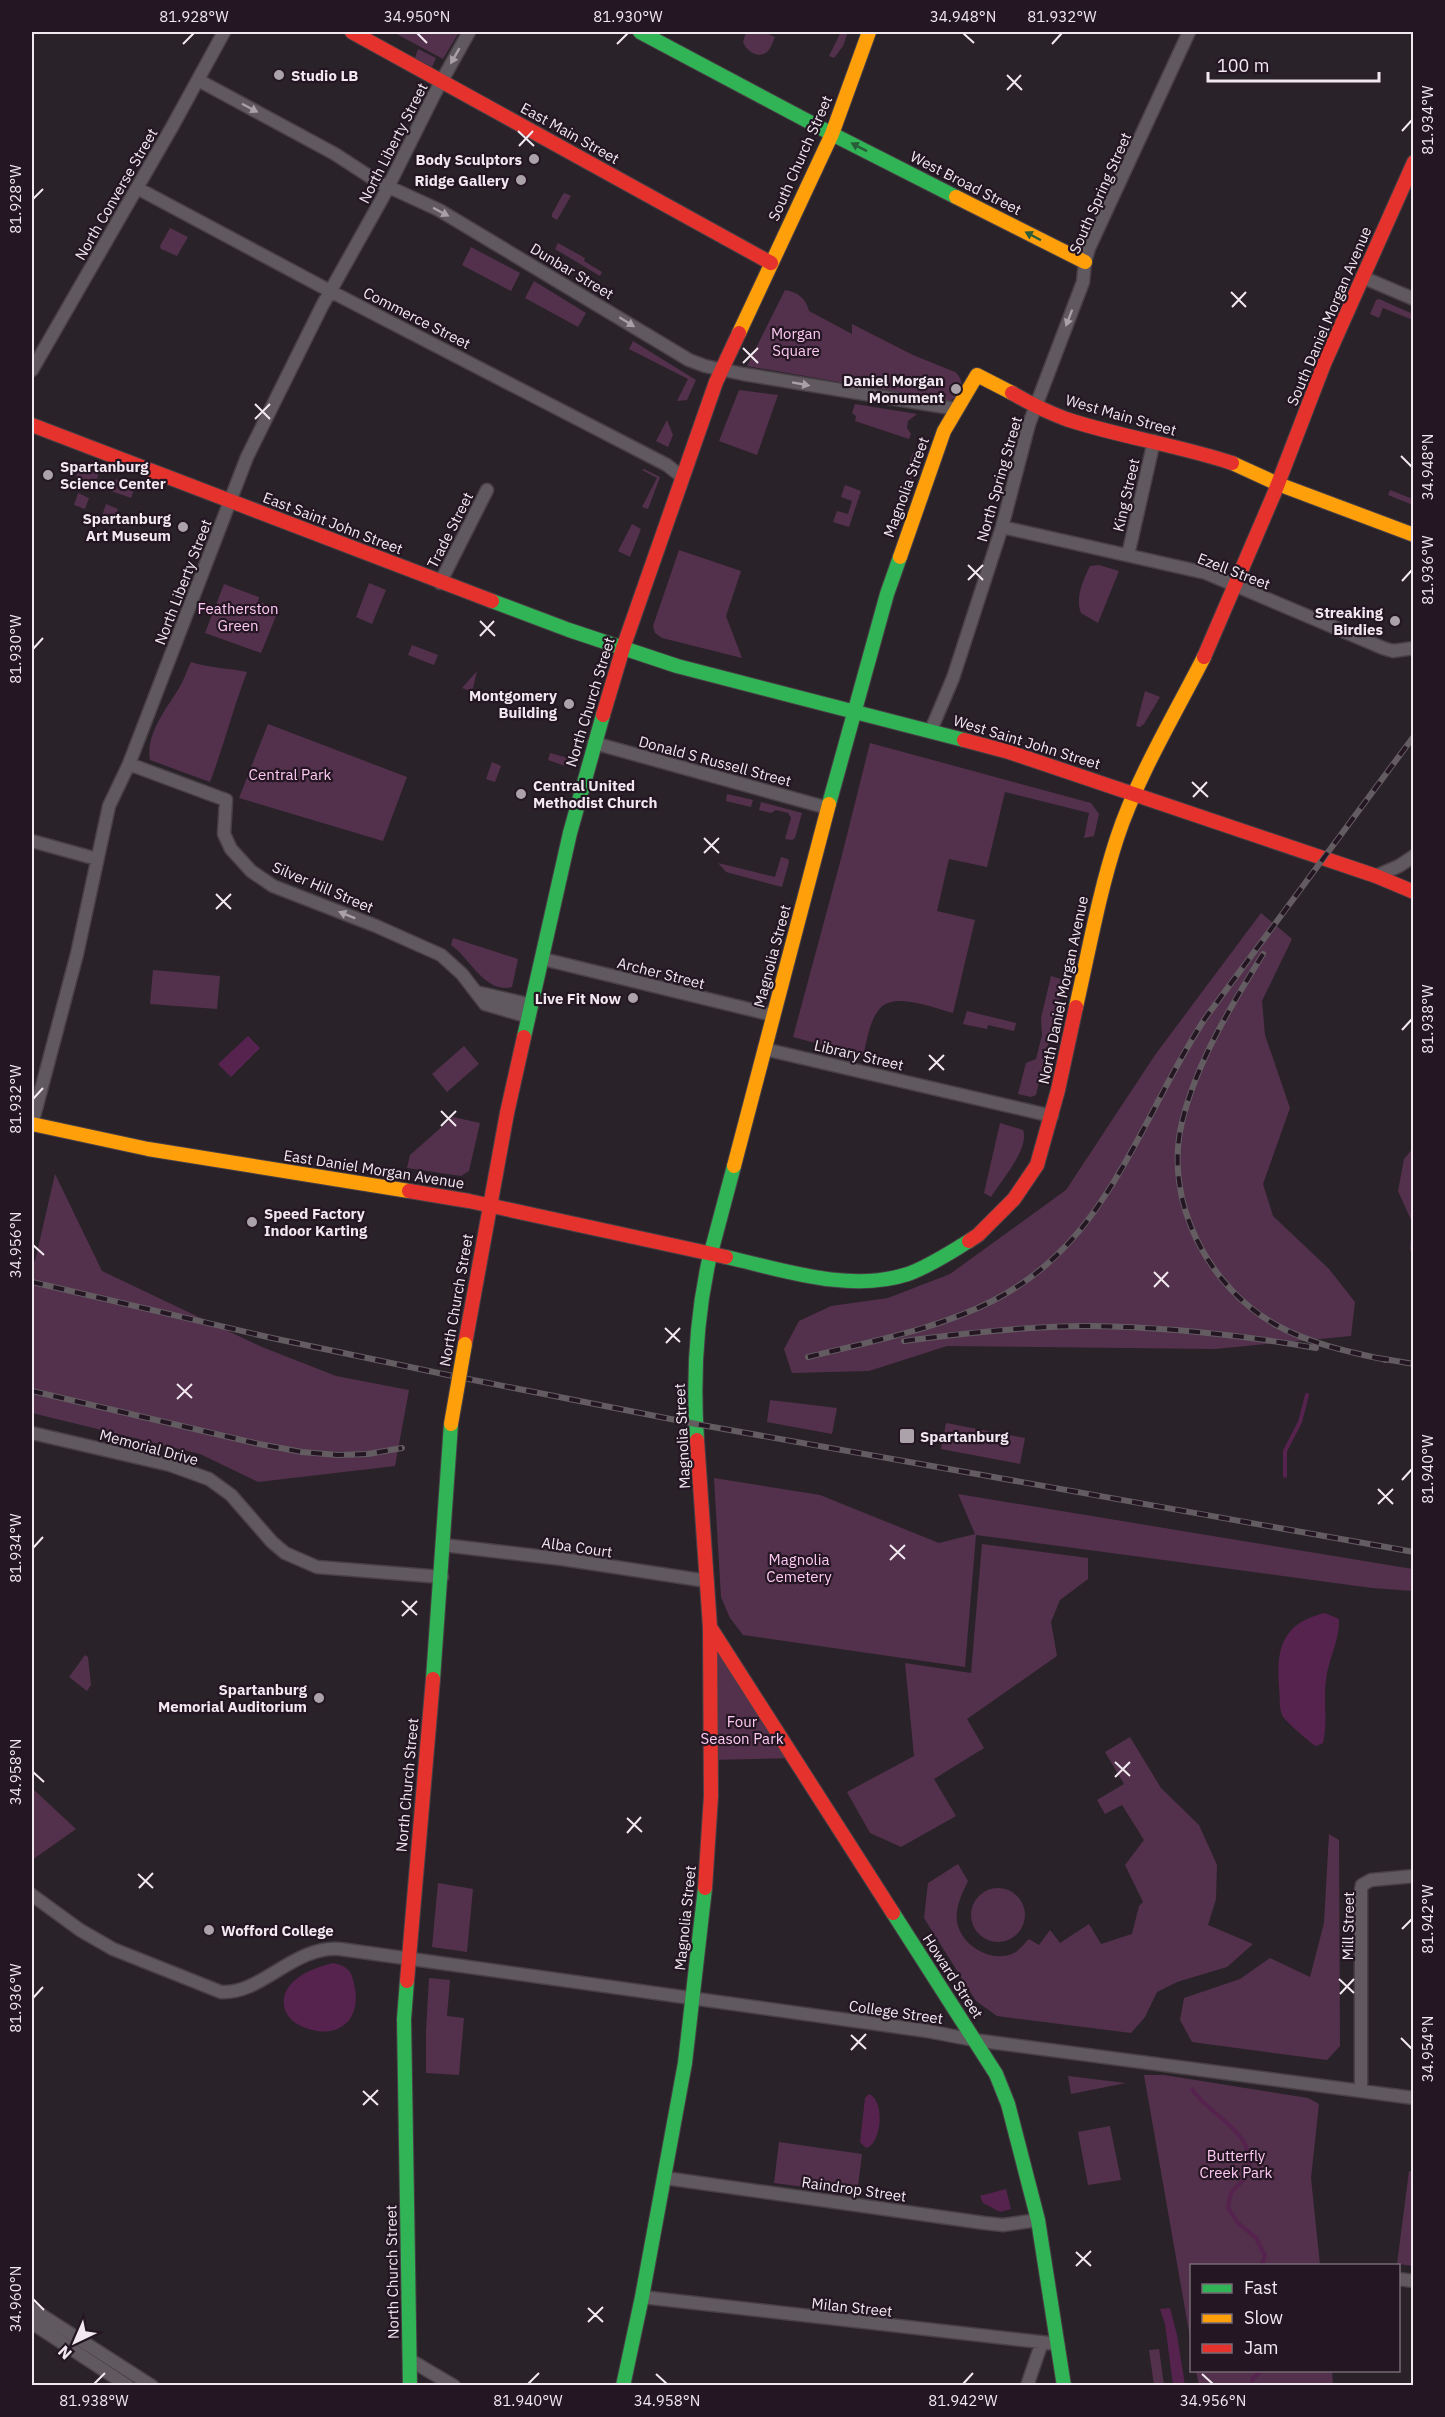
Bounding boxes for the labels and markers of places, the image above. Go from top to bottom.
place label: Studio LB [291,66,358,85]
marker: Studio LB [272,68,286,82]
place label: Body Sculptors [415,150,522,169]
marker: Body Sculptors [527,152,541,166]
place label: Ridge Gallery [414,171,509,190]
marker: Ridge Gallery [514,173,528,187]
place label: Daniel Morgan Monument [843,371,944,407]
marker: Daniel Morgan Monument [949,382,963,396]
place label: Spartanburg Science Center [60,457,166,493]
marker: Spartanburg Science Center [41,468,55,482]
place label: Spartanburg Art Museum [82,509,172,545]
marker: Spartanburg Art Museum [176,520,190,534]
place label: Streaking Birdies [1315,603,1384,639]
marker: Streaking Birdies [1388,614,1402,628]
place label: Montgomery Building [469,686,558,722]
marker: Montgomery Building [562,697,576,711]
place label: Central United Methodist Church [533,776,657,812]
marker: Central United Methodist Church [514,787,528,801]
place label: Live Fit Now [535,989,621,1008]
marker: Live Fit Now [626,991,640,1005]
place label: Speed Factory Indoor Karting [264,1204,368,1240]
marker: Speed Factory Indoor Karting [245,1215,259,1229]
marker: Spartanburg [898,1427,916,1445]
place label: Spartanburg [920,1427,1009,1446]
place label: Spartanburg Memorial Auditorium [158,1680,308,1716]
marker: Spartanburg Memorial Auditorium [312,1691,326,1705]
place label: Wofford College [221,1921,334,1940]
marker: Wofford College [202,1923,216,1937]

